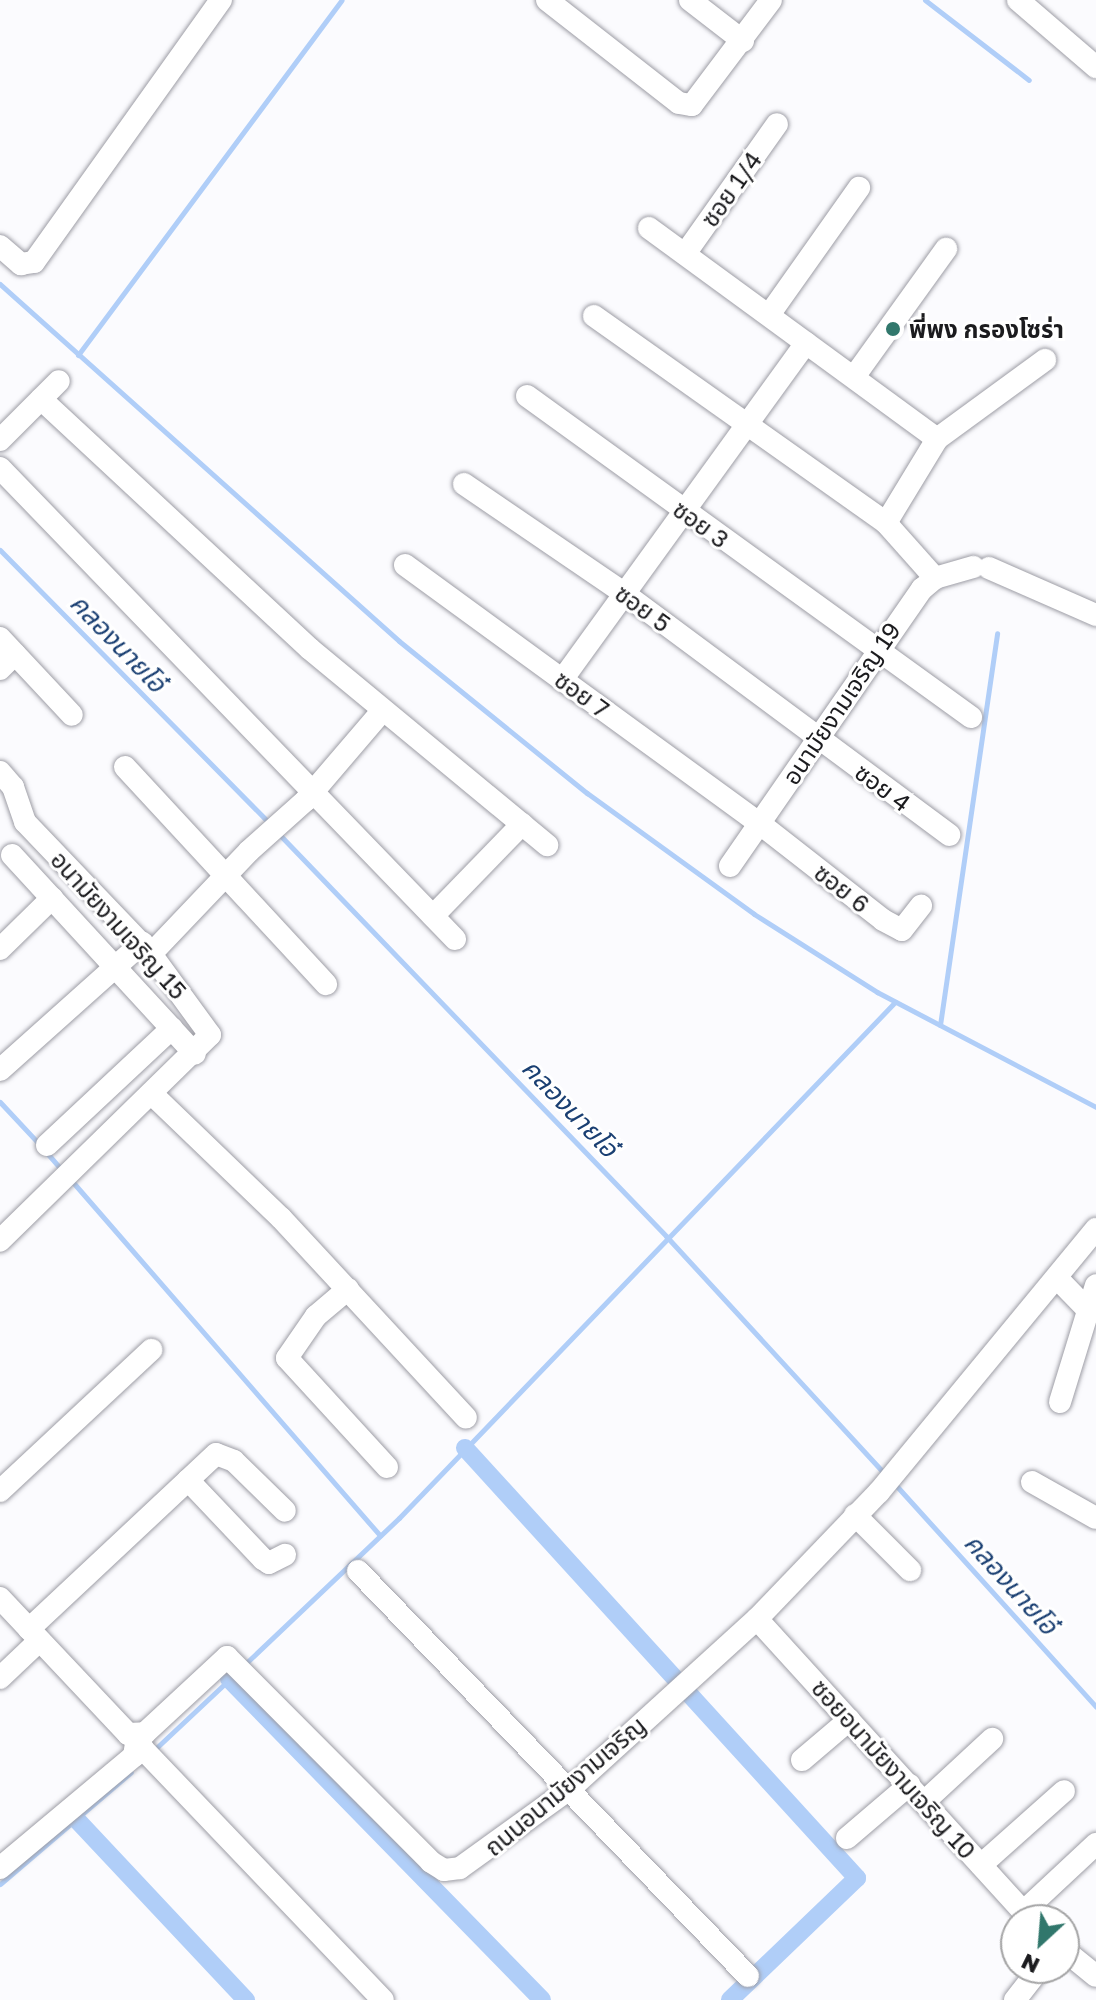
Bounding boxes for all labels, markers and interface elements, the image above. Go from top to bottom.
street label: ซอย 1/4 [695,146,767,232]
place label: พี่พง กรองโซร่า [909,315,1064,343]
marker: พี่พง กรองโซร่า [884,320,902,338]
street label: ซอย 3 [668,494,734,554]
street label: ซอย 5 [610,578,676,638]
water label: คลองนายโอ๋ [64,587,172,699]
street label: อนามัยงามเจริญ 19 [776,616,906,790]
street label: ซอย 7 [549,665,615,723]
street label: ซอย 4 [850,757,916,817]
street label: อนามัยงามเจริญ 15 [45,845,193,1005]
street label: ซอย 6 [809,858,875,918]
water label: คลองนายโอ๋ [516,1052,624,1164]
water label: คลองนายโอ๋ [958,1527,1064,1641]
street label: ซอยอนามัยงามเจริญ 10 [806,1673,982,1865]
street label: ถนนอนามัยงามเจริญ [479,1710,651,1862]
north arrow [1000,1904,1080,1984]
text: N [1017,1948,1044,1980]

